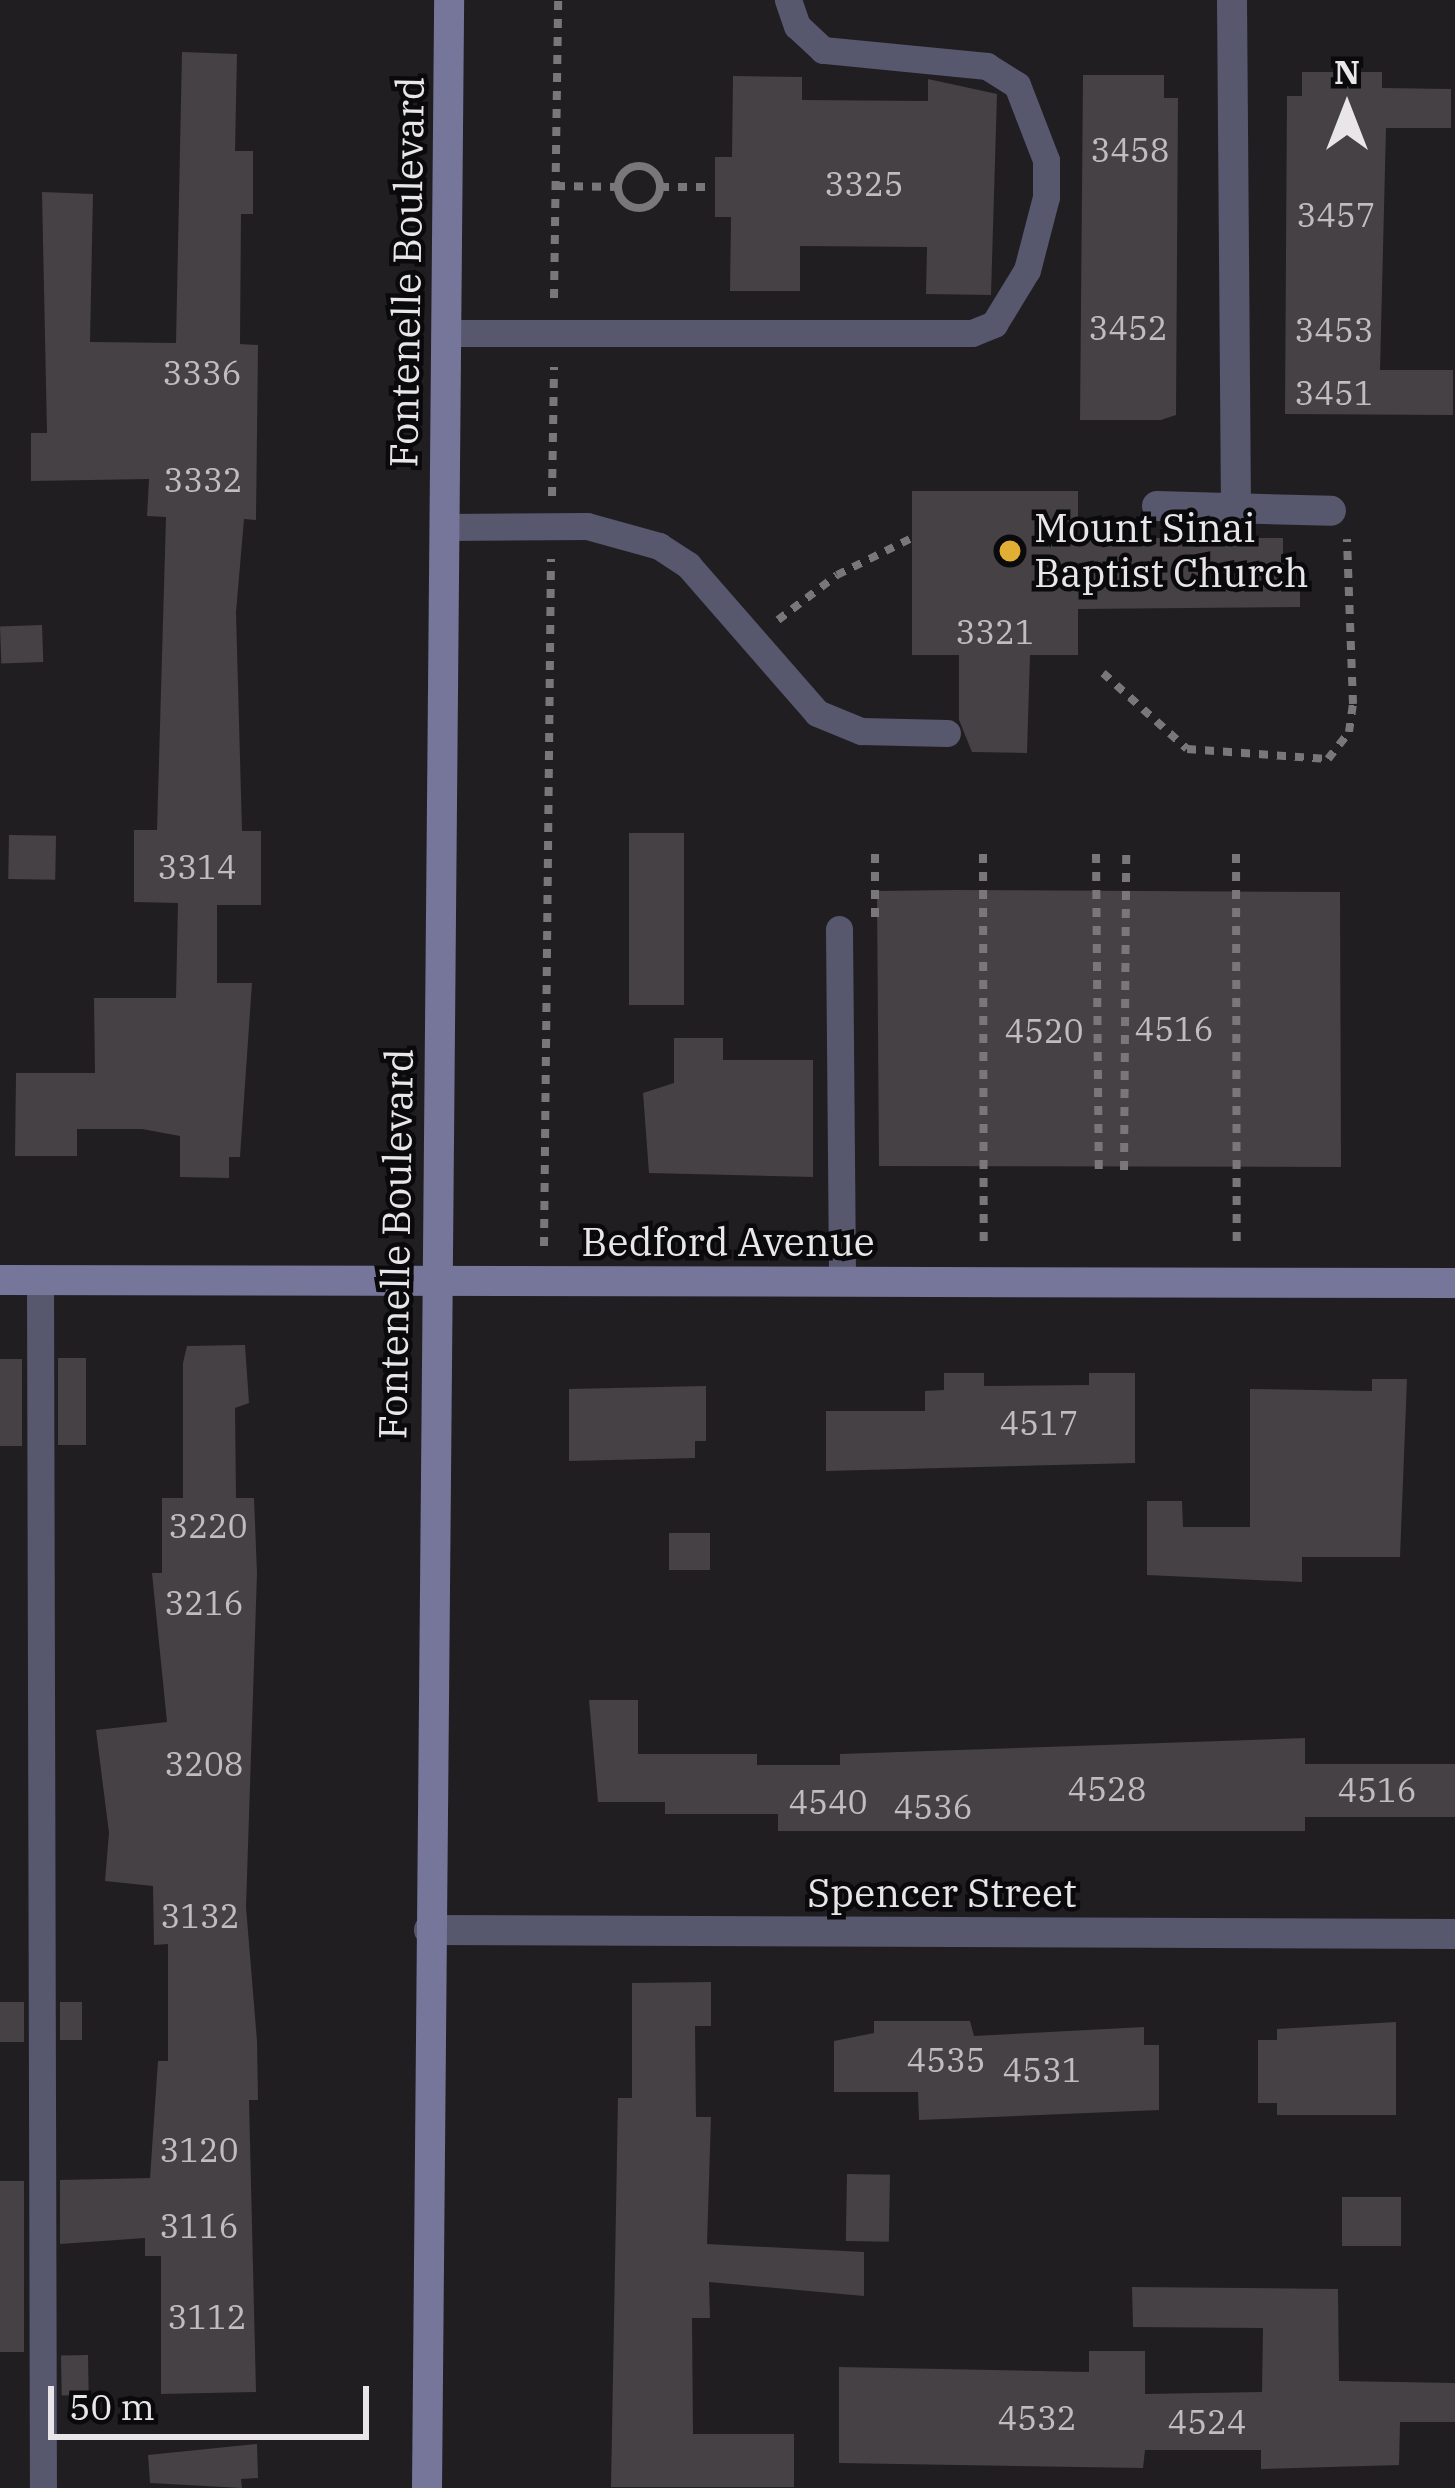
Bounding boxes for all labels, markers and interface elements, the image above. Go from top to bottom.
north arrow [1287,48,1407,168]
text: N [1334,50,1360,93]
street label: Fontenelle Boulevard [380,76,434,468]
house number: 3458 [1090,130,1170,170]
house number: 3325 [824,164,904,204]
house number: 3457 [1296,195,1376,235]
house number: 3452 [1088,308,1168,348]
house number: 3453 [1294,310,1374,350]
house number: 3336 [162,353,242,393]
house number: 3451 [1294,373,1374,413]
house number: 3332 [163,460,243,500]
place label: Mount Sinai Baptist Church [1034,506,1308,597]
marker: Mount Sinai Baptist Church [997,538,1023,564]
house number: 3321 [955,612,1035,652]
house number: 3314 [157,847,237,887]
house number: 4516 [1134,1009,1214,1049]
house number: 4520 [1004,1011,1084,1051]
street label: Fontenelle Boulevard [369,1048,423,1440]
street label: Bedford Avenue [581,1219,875,1265]
house number: 4517 [999,1403,1079,1443]
house number: 3220 [168,1506,248,1546]
house number: 3216 [164,1583,244,1623]
house number: 3208 [164,1744,244,1784]
house number: 4528 [1067,1769,1147,1809]
house number: 4516 [1337,1770,1417,1810]
house number: 4540 [788,1782,868,1822]
house number: 4536 [893,1787,973,1827]
street label: Spencer Street [807,1870,1077,1916]
house number: 3132 [160,1896,240,1936]
house number: 4535 [906,2040,986,2080]
house number: 4531 [1002,2050,1082,2090]
house number: 3120 [159,2130,239,2170]
house number: 3116 [159,2206,239,2246]
house number: 3112 [167,2297,247,2337]
scale bar [54,2362,375,2436]
text: 50 m [69,2383,155,2430]
house number: 4532 [997,2398,1077,2438]
house number: 4524 [1167,2402,1247,2442]

